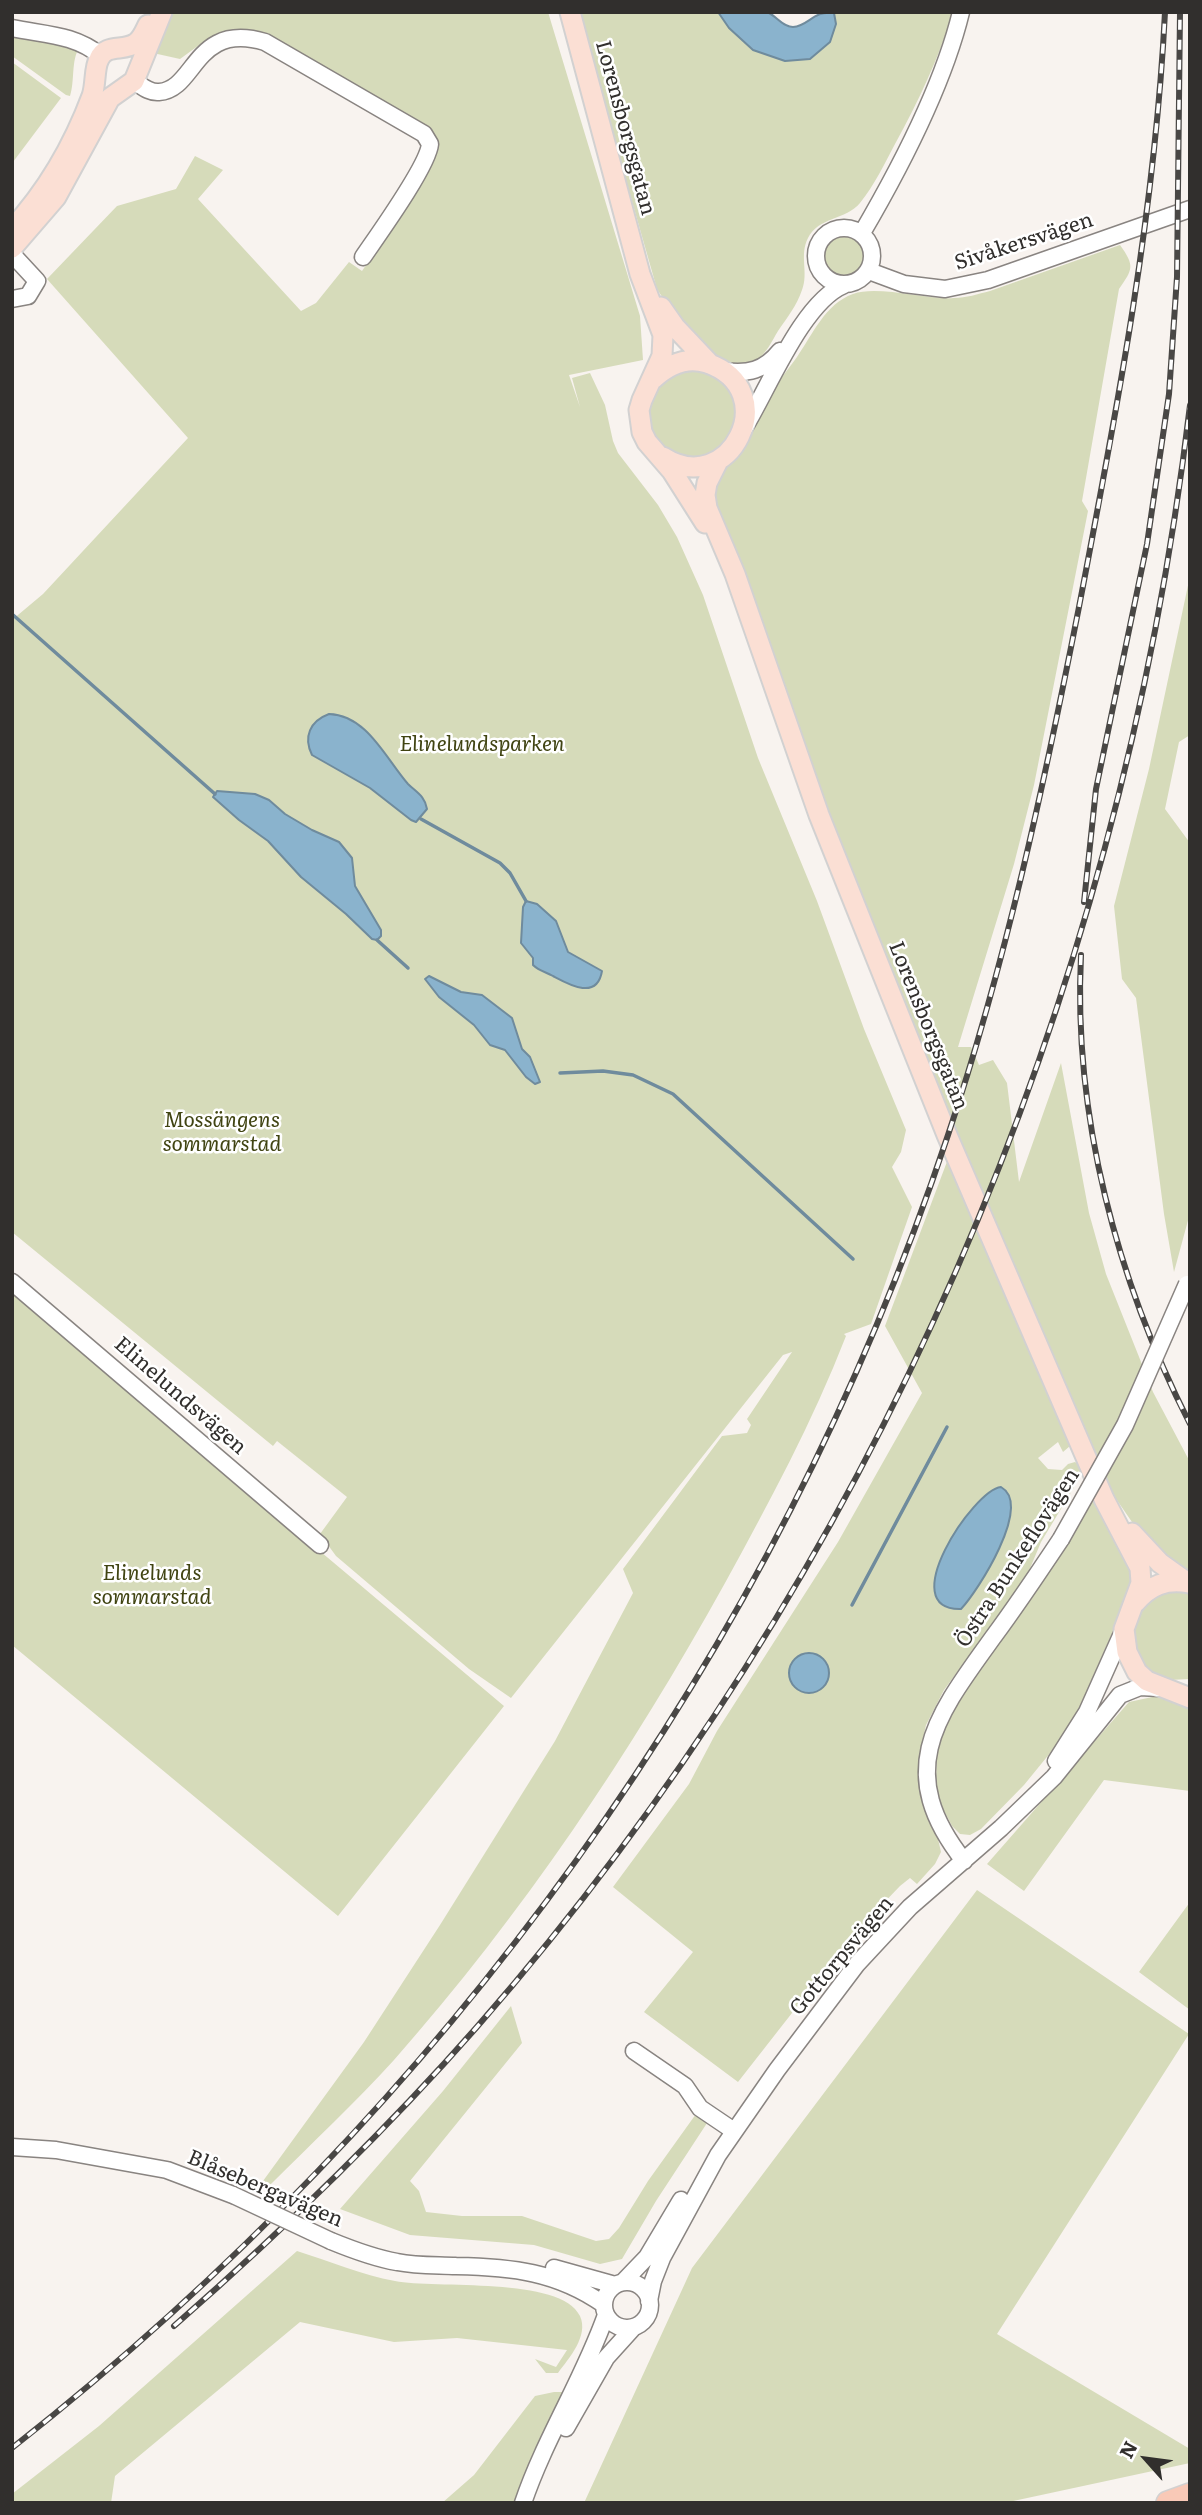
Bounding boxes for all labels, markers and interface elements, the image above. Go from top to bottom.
street label: Lorensborgsgatan [590,38,660,218]
street label: Sivåkersvägen [952,208,1096,276]
park label: Elinelundsparken [399,732,565,758]
street label: Lorensborgsgatan [883,938,973,1114]
park label: Mossängens sommarstad [162,1108,282,1158]
street label: Elinelundsvägen [109,1332,251,1460]
street label: Östra Bunkeflovägen [951,1464,1085,1652]
park label: Elinelunds sommarstad [92,1561,212,1611]
street label: Gottorpsvägen [785,1891,899,2021]
street label: Blåsebergavägen [183,2145,347,2233]
north arrow [1111,2424,1181,2494]
text: N [1111,2436,1144,2463]

